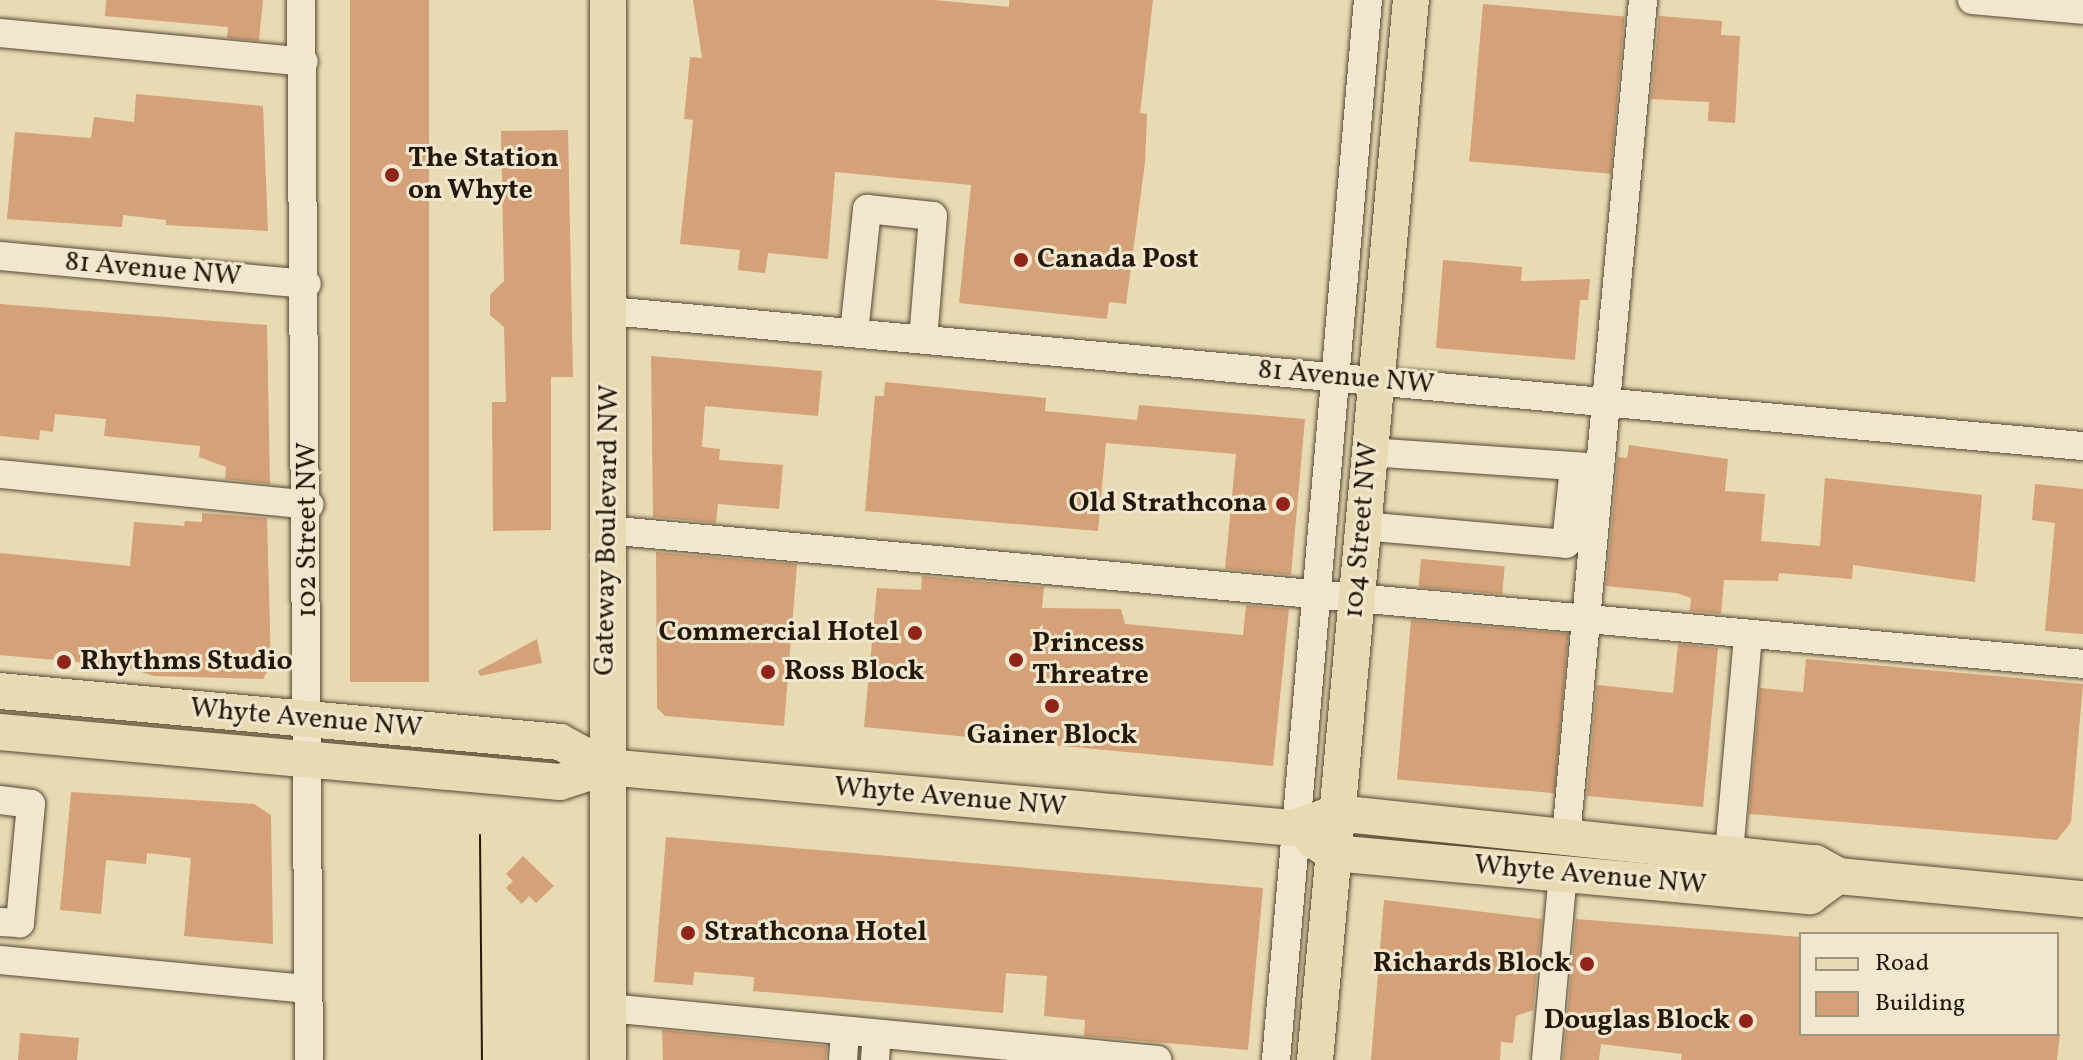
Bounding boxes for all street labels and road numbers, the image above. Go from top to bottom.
street label: 81 Avenue NW [64,246,242,294]
street label: 81 Avenue NW [1257,354,1435,402]
street label: Gateway Boulevard NW [589,384,627,676]
street label: 104 Street NW [1338,440,1386,620]
street label: 102 Street NW [291,442,325,618]
street label: Whyte Avenue NW [188,692,424,746]
street label: Whyte Avenue NW [832,771,1068,825]
street label: Whyte Avenue NW [1472,849,1708,903]

